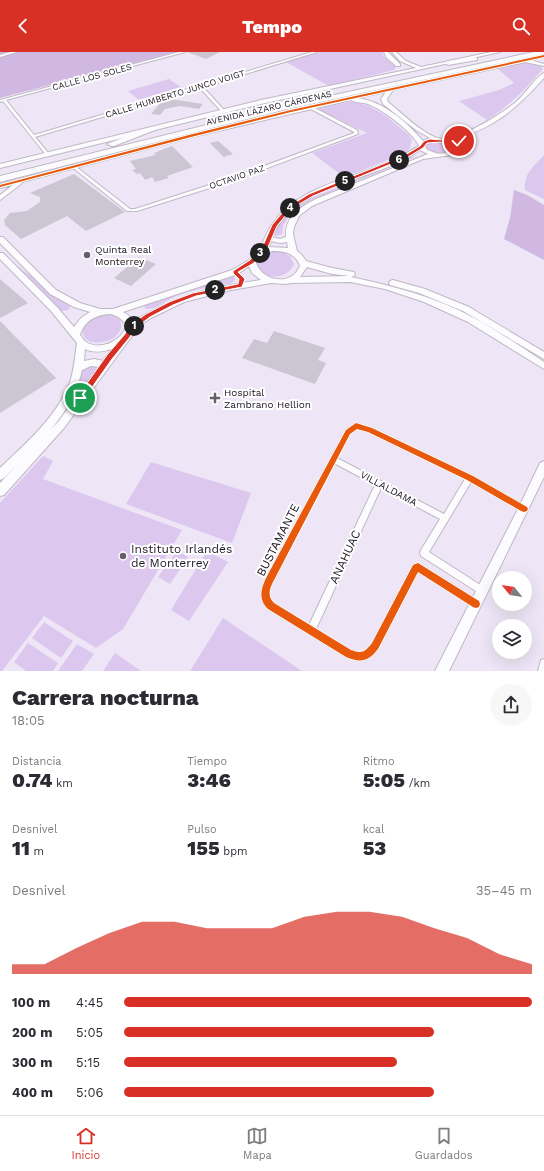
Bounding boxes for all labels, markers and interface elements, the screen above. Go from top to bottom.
icon: back [12,15,34,37]
icon: search [510,15,532,37]
text: Tempo [242,16,302,37]
street label: CALLE LOS SOLES [51,62,133,92]
street label: CALLE HUMBERTO JUNCO VOIGT [104,68,246,120]
street label: AVENIDA LÁZARO CÁRDENAS [205,88,333,127]
pin [442,124,476,158]
icon: check [448,130,470,152]
pin: 6 [389,150,409,170]
text: 6 [396,153,402,166]
street label: OCTAVIO PAZ [208,163,266,191]
pin: 5 [335,171,355,191]
text: 5 [342,174,348,187]
pin: 4 [280,198,300,218]
text: 4 [286,201,294,214]
pin: 3 [250,243,270,263]
place label: Quinta Real Monterrey [95,244,151,267]
text: 3 [257,246,263,259]
marker: Quinta Real Monterrey [82,250,92,260]
pin: 2 [205,280,225,300]
text: 2 [212,283,218,296]
pin: 1 [124,316,144,336]
text: 1 [132,319,136,332]
pin [63,381,97,415]
icon: arrive [69,387,91,409]
place label: Hospital Zambrano Hellion [224,387,311,410]
marker: Hospital Zambrano Hellion [209,392,221,404]
street label: VILLALDAMA [358,469,419,508]
street label: BUSTAMANTE [254,501,302,579]
street label: ANAHUAC [326,528,364,586]
place label: Instituto Irlandés de Monterrey [131,542,232,570]
marker: Instituto Irlandés de Monterrey [118,551,128,561]
north arrow [492,571,532,611]
map controls [492,571,532,659]
button: layers [492,619,532,659]
button: share [490,684,532,726]
text: Carrera nocturna [12,685,199,710]
text: 18:05 [12,713,45,728]
text: Distancia [12,755,62,768]
text: Tiempo [187,755,227,768]
text: Ritmo [363,755,395,768]
text: 0.74 [12,768,52,792]
text: 3:46 [187,768,231,792]
text: 5:05 [363,768,405,792]
text: km [52,777,73,790]
text: /km [405,777,430,790]
text: Desnivel [12,823,57,836]
text: Pulso [187,823,217,836]
text: kcal [363,823,384,836]
text: 11 [12,836,30,860]
text: 155 [187,836,220,860]
text: 53 [363,836,386,860]
text: m [30,845,44,858]
text: bpm [220,845,248,858]
text: Desnivel [12,883,65,898]
text: 35–45 m [476,883,532,898]
text: 100 m [12,995,50,1010]
text: 4:45 [76,995,103,1010]
text: 200 m [12,1025,52,1040]
text: 5:05 [76,1025,103,1040]
text: 300 m [12,1055,52,1070]
text: 5:15 [76,1055,100,1070]
text: 400 m [12,1085,53,1100]
text: 5:06 [76,1085,103,1100]
tab: Inicio [71,1125,100,1162]
tab: Mapa [243,1125,272,1162]
tab: Guardados [415,1125,472,1162]

